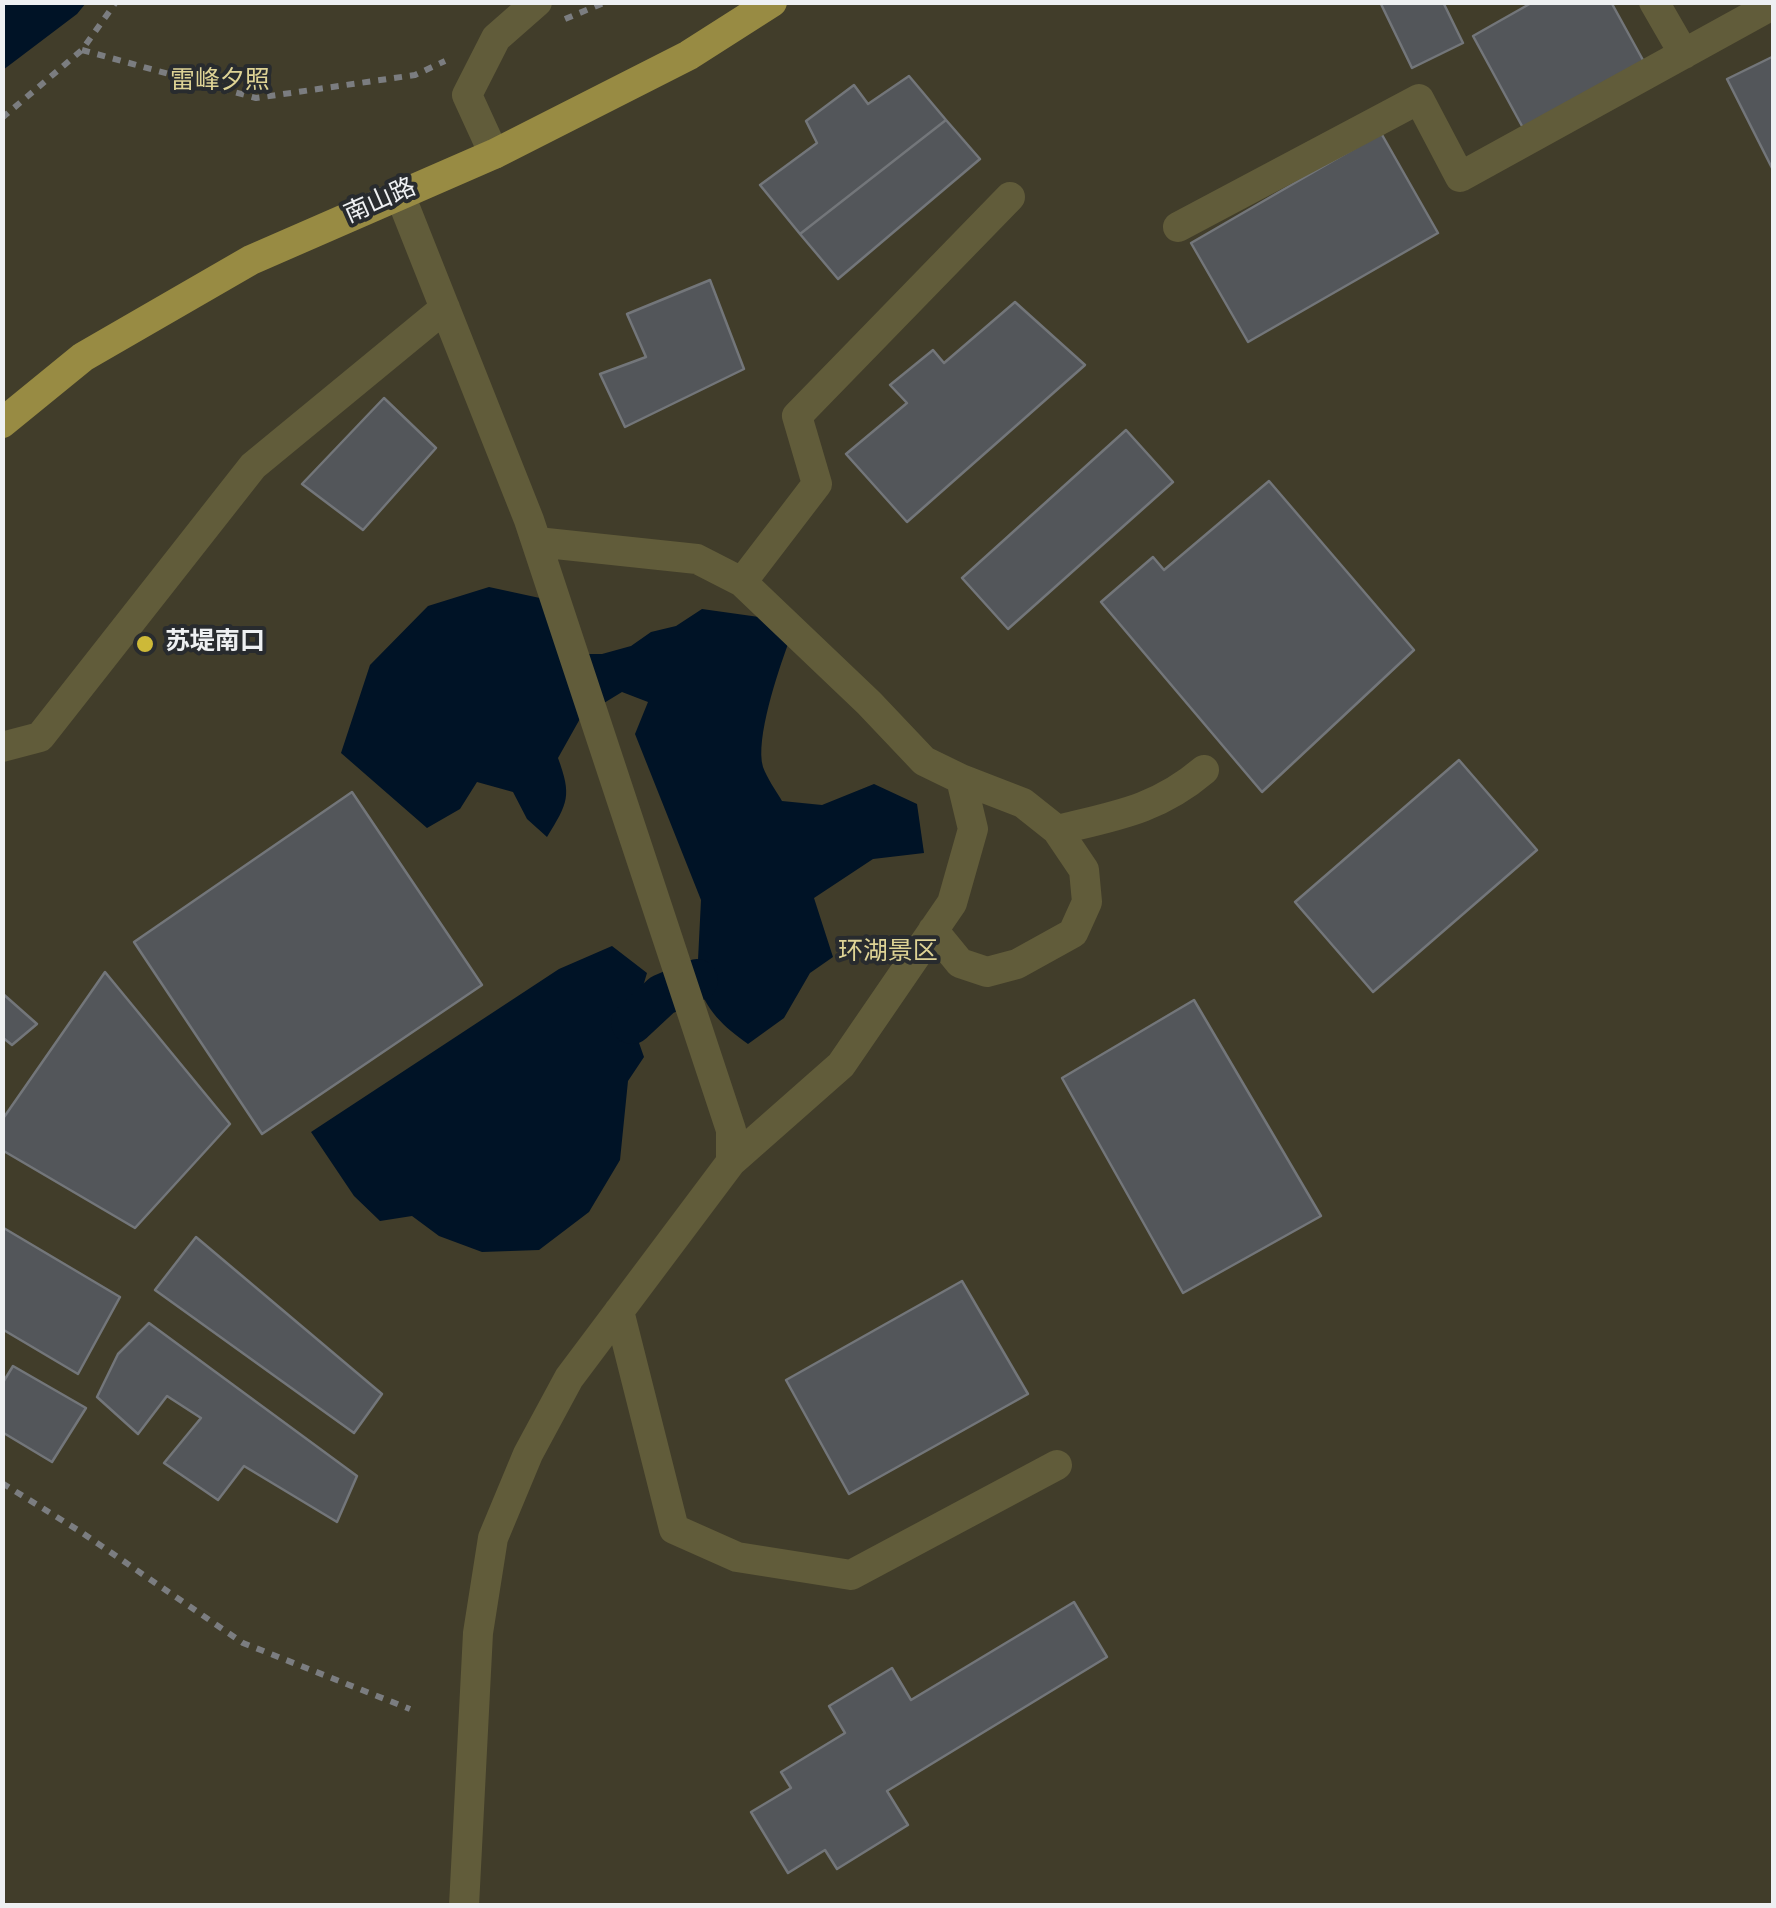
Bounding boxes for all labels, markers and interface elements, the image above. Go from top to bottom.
park label: 雷峰夕照 [170,68,270,98]
street label: 南山路 [341,174,421,232]
place label: 苏堤南口 [165,629,265,659]
marker: 苏堤南口 [134,633,156,655]
park label: 环湖景区 [838,939,938,969]

